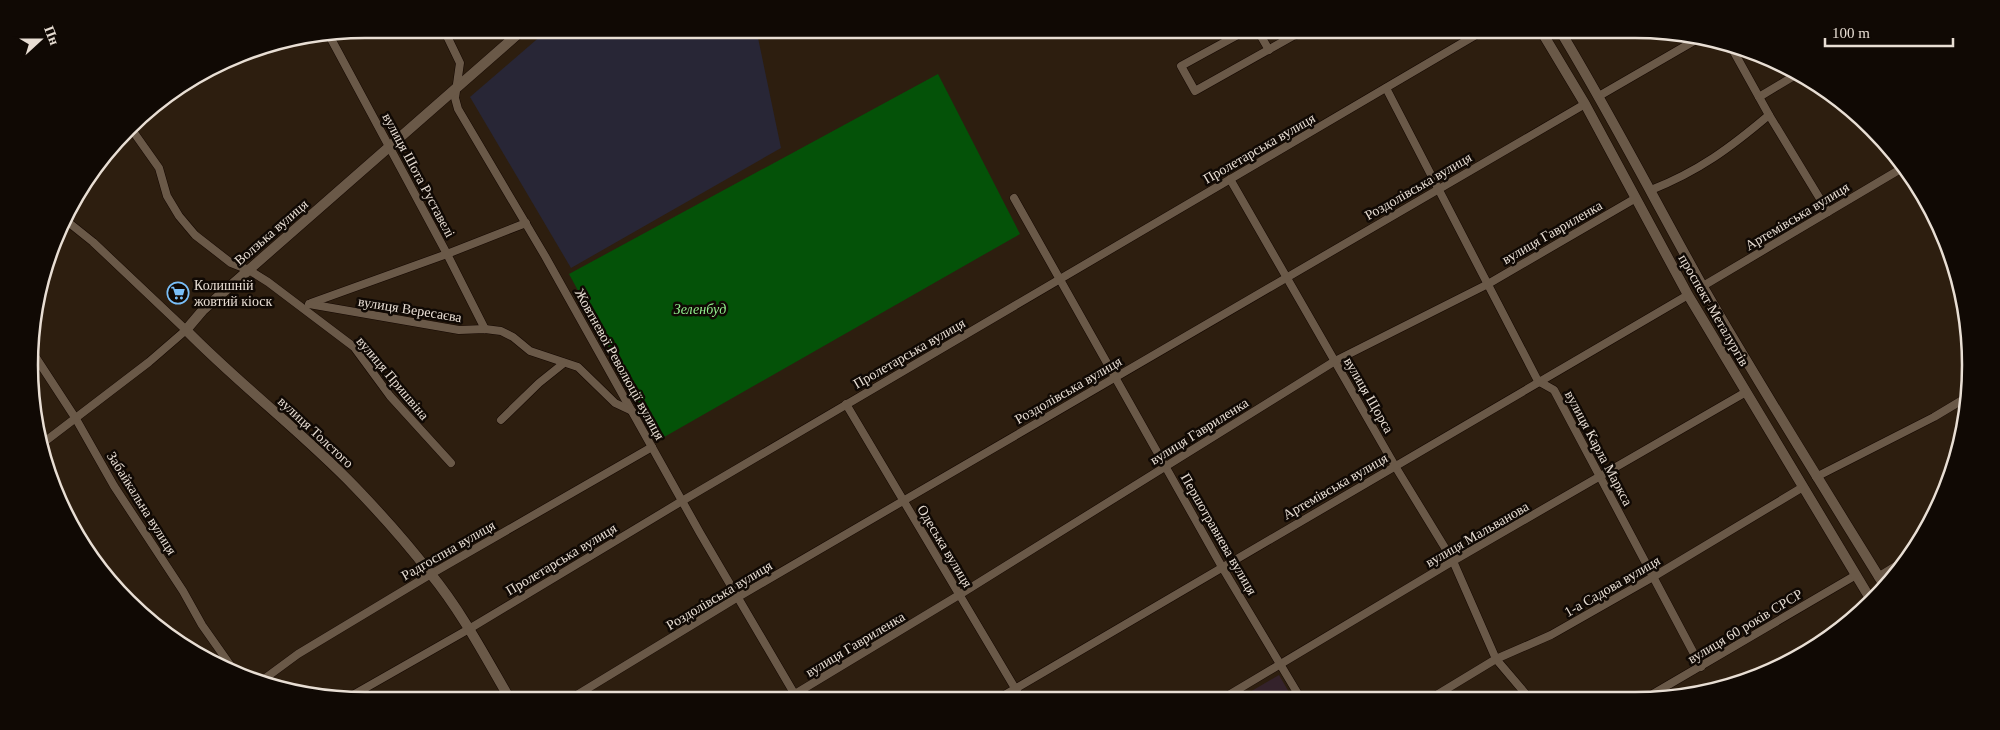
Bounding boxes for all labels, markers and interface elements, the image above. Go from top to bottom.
north arrow [15,15,65,65]
scale bar [1825,15,1952,47]
text: Пн [41,24,62,47]
text: 100 m [1832,25,1870,41]
street label: Пролетарська вулиця [1201,110,1318,187]
street label: вулиця Шота Руставелі [379,111,458,240]
street label: Роздолівська вулиця [1362,149,1475,223]
street label: Артемівська вулиця [1743,179,1852,253]
street label: Волзька вулиця [232,196,311,268]
street label: вулиця Гавриленка [1500,197,1606,267]
street label: проспект Металургів [1675,252,1752,369]
place label: Колишній жовтий кіоск [193,278,272,309]
supermarket icon: Колишній жовтий кіоск [166,281,190,305]
street label: Жовтневої Революції вулиця [572,286,668,443]
street label: вулиця Вересаєва [357,294,464,325]
park label: Зеленбуд [674,302,726,317]
street label: Пролетарська вулиця [851,315,968,392]
street label: вулиця Пришвіна [353,334,432,424]
street label: Роздолівська вулиця [1012,353,1125,427]
street label: вулиця Щорса [1341,355,1397,437]
street label: вулиця Карла Маркса [1562,388,1636,509]
street label: вулиця Толстого [275,394,356,471]
street label: вулиця Гавриленка [1147,395,1252,468]
street label: Забайкальна вулиця [104,449,180,558]
street label: Артемівська вулиця [1280,450,1391,523]
street label: Першотравнева вулиця [1178,471,1260,598]
street label: вулиця Мальванова [1423,498,1532,570]
street label: Одеська вулиця [914,502,975,591]
street label: Радгоспна вулиця [399,517,498,583]
street label: Пролетарська вулиця [503,520,620,598]
street label: 1-а Садова вулиця [1562,553,1663,620]
street label: Роздолівська вулиця [664,558,775,633]
street label: вулиця 60 років СРСР [1685,586,1806,667]
street label: вулиця Гавриленка [803,608,908,680]

